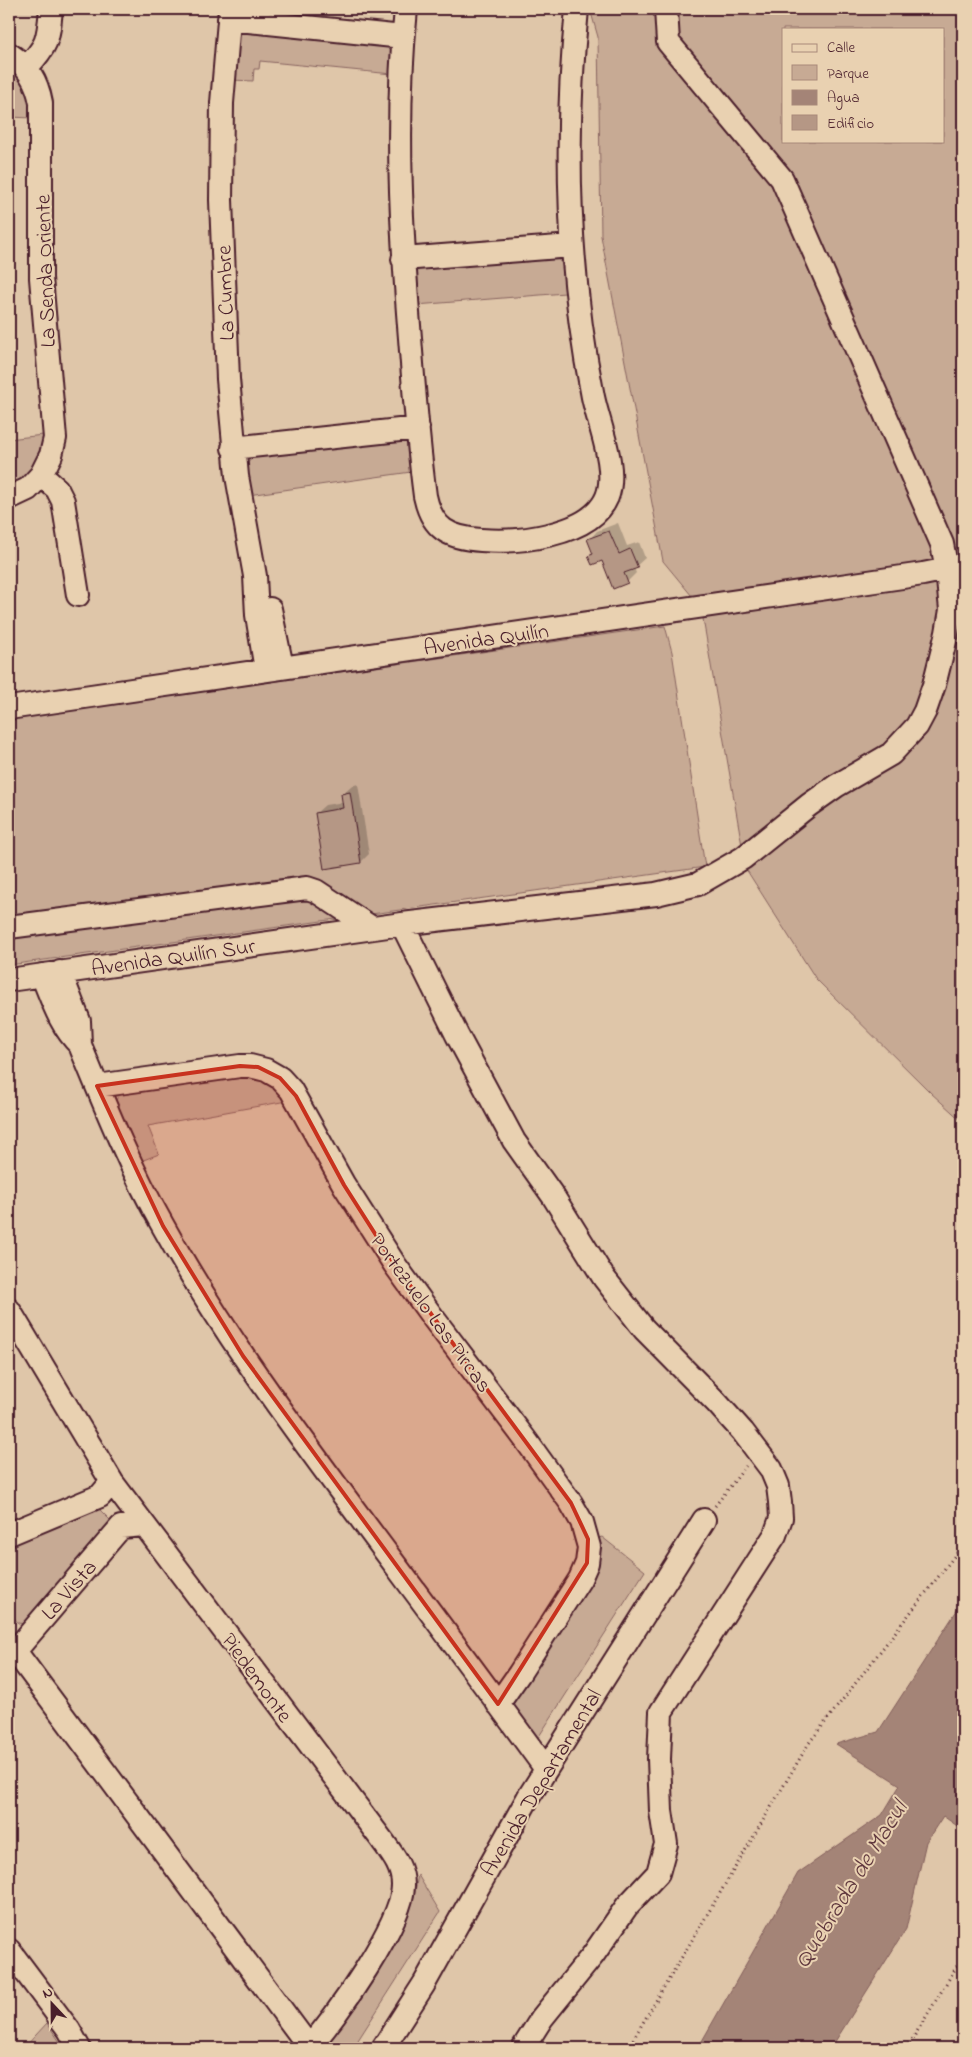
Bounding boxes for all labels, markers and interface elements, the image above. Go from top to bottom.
legend [782,28,944,142]
text: Calle [827,37,855,59]
text: Parque [827,63,869,85]
text: Agua [827,87,860,110]
text: Edificio [827,113,874,135]
street label: La Senda Oriente [28,194,66,348]
street label: La Cumbre [209,244,245,341]
street label: Avenida Quilín [422,616,551,666]
street label: Avenida Quilín Sur [89,932,258,986]
street label: Portezuelo Las Pircas [361,1227,499,1400]
street label: La Vista [35,1554,106,1628]
street label: Piedemonte [212,1627,299,1730]
street label: Avenida Departamental [474,1684,611,1883]
water label: Quebrada de Macul [787,1792,919,1976]
north arrow [28,1980,78,2030]
text: N [39,1982,56,2005]

